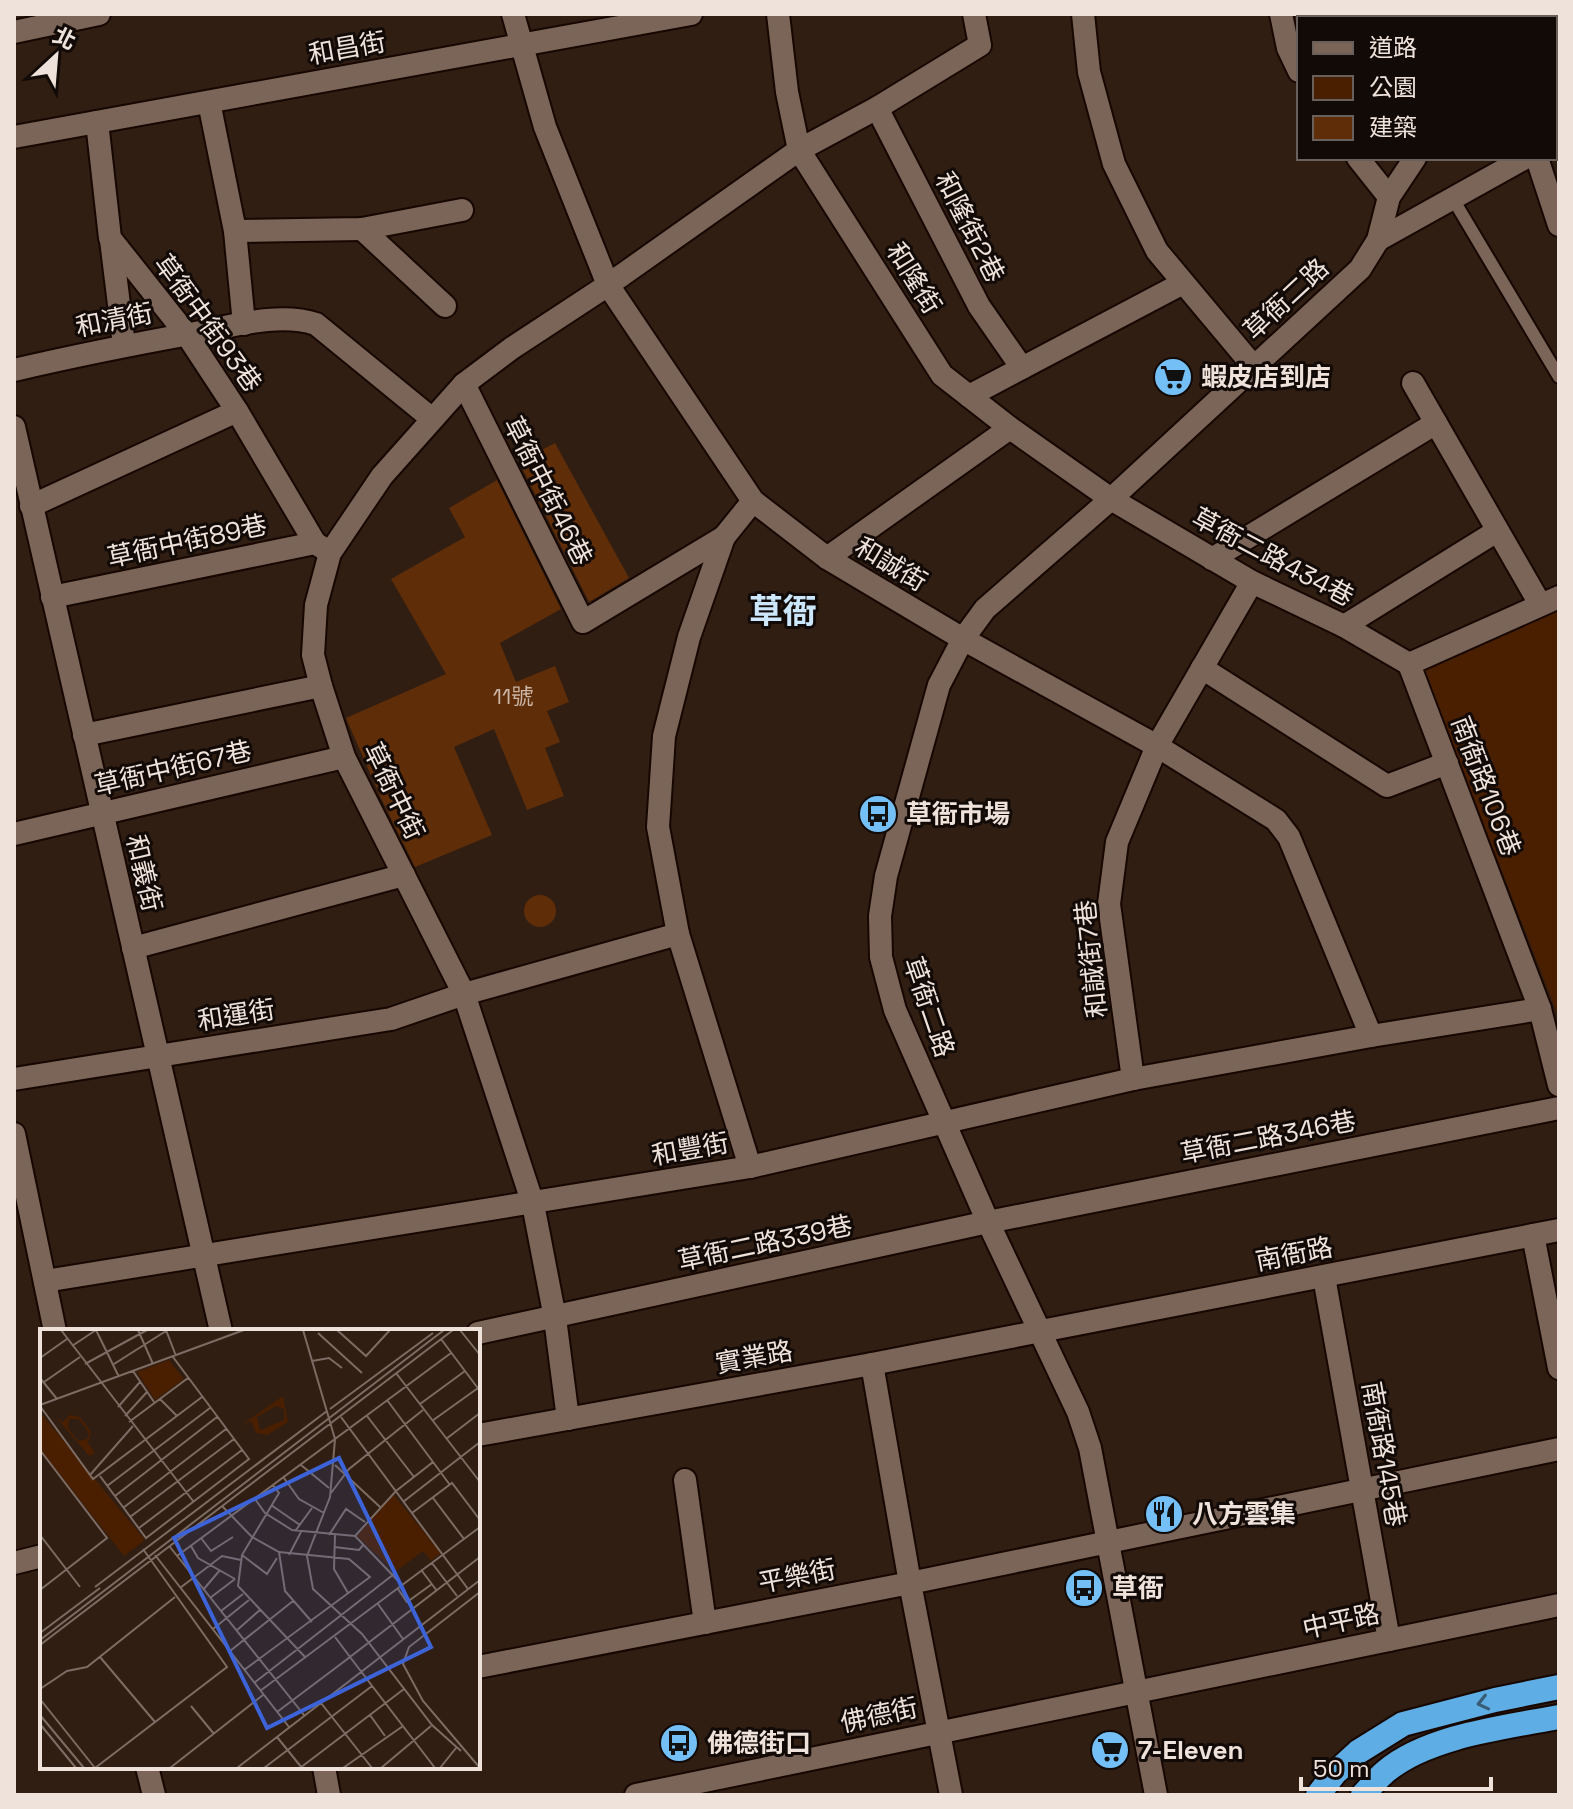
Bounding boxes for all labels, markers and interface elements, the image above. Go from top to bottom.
north arrow [16,16,96,96]
legend [1297,16,1557,160]
text: 北 [49,21,81,55]
street label: 和昌街 [306,24,388,72]
text: 道路 [1369,32,1417,63]
text: 公園 [1369,72,1417,103]
text: 建築 [1369,112,1417,143]
street label: 和隆街2巷 [928,166,1012,288]
street label: 和隆街 [879,236,949,320]
street label: 草衙中街93巷 [147,248,269,398]
street label: 草衙二路 [1236,251,1336,347]
street label: 和清街 [72,296,156,344]
supermarket icon: 蝦皮店到店 [1152,356,1194,398]
place label: 蝦皮店到店 [1201,360,1331,394]
street label: 草衙中街46巷 [496,411,600,571]
street label: 草衙二路434巷 [1186,500,1360,614]
street label: 草衙中街89巷 [104,508,270,574]
street label: 和誠街 [849,529,933,599]
district label: 草衙 [749,590,817,633]
house number: 11號 [493,682,533,710]
street label: 南衙路106巷 [1444,711,1528,861]
street label: 草衙中街67巷 [91,733,255,803]
street label: 草衙中街 [356,737,432,845]
bus stop icon: 草衙市場 [857,793,899,835]
place label: 草衙市場 [906,797,1010,831]
street label: 和義街 [119,831,169,915]
street label: 和誠街7巷 [1068,898,1114,1020]
street label: 草衙二路 [896,952,962,1062]
street label: 和運街 [195,992,277,1038]
street label: 草衙二路346巷 [1177,1103,1359,1171]
street label: 和豐街 [649,1125,731,1173]
street label: 草衙二路339巷 [675,1208,855,1278]
street label: 南衙路 [1252,1230,1336,1278]
inset map [40,1329,480,1769]
street label: 實業路 [713,1333,795,1381]
street label: 南衙路145巷 [1355,1379,1413,1529]
restaurant icon: 八方雲集 [1143,1493,1185,1535]
place label: 八方雲集 [1192,1497,1296,1531]
street label: 平樂街 [755,1552,839,1600]
bus stop icon: 草衙 [1063,1567,1105,1609]
place label: 草衙 [1112,1571,1164,1605]
street label: 中平路 [1299,1596,1383,1646]
street label: 佛德街 [837,1690,921,1740]
one-way arrow [1476,1694,1490,1711]
bus stop icon: 佛德街口 [658,1722,700,1764]
place label: 佛德街口 [707,1726,811,1760]
supermarket icon: 7-Eleven [1089,1729,1131,1771]
place label: 7-Eleven [1138,1733,1243,1767]
scale bar [1301,1741,1491,1791]
text: 50 m [1313,1753,1370,1784]

